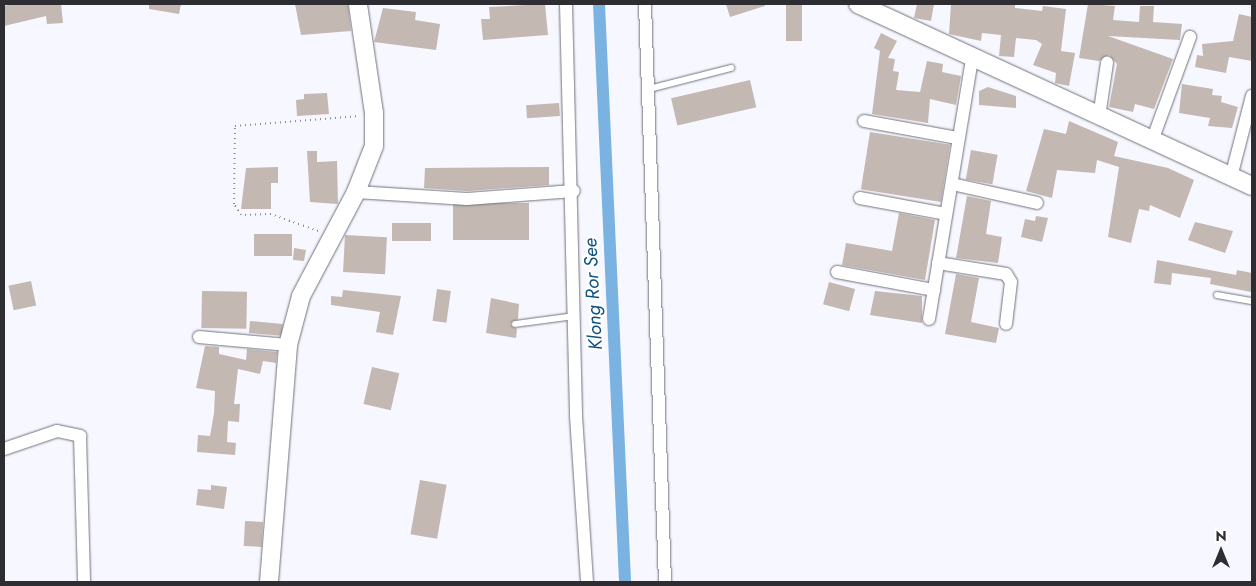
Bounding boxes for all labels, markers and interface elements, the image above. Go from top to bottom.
water label: Klong Ror See [579,237,607,351]
north arrow [1196,526,1246,576]
text: N [1215,526,1227,546]

